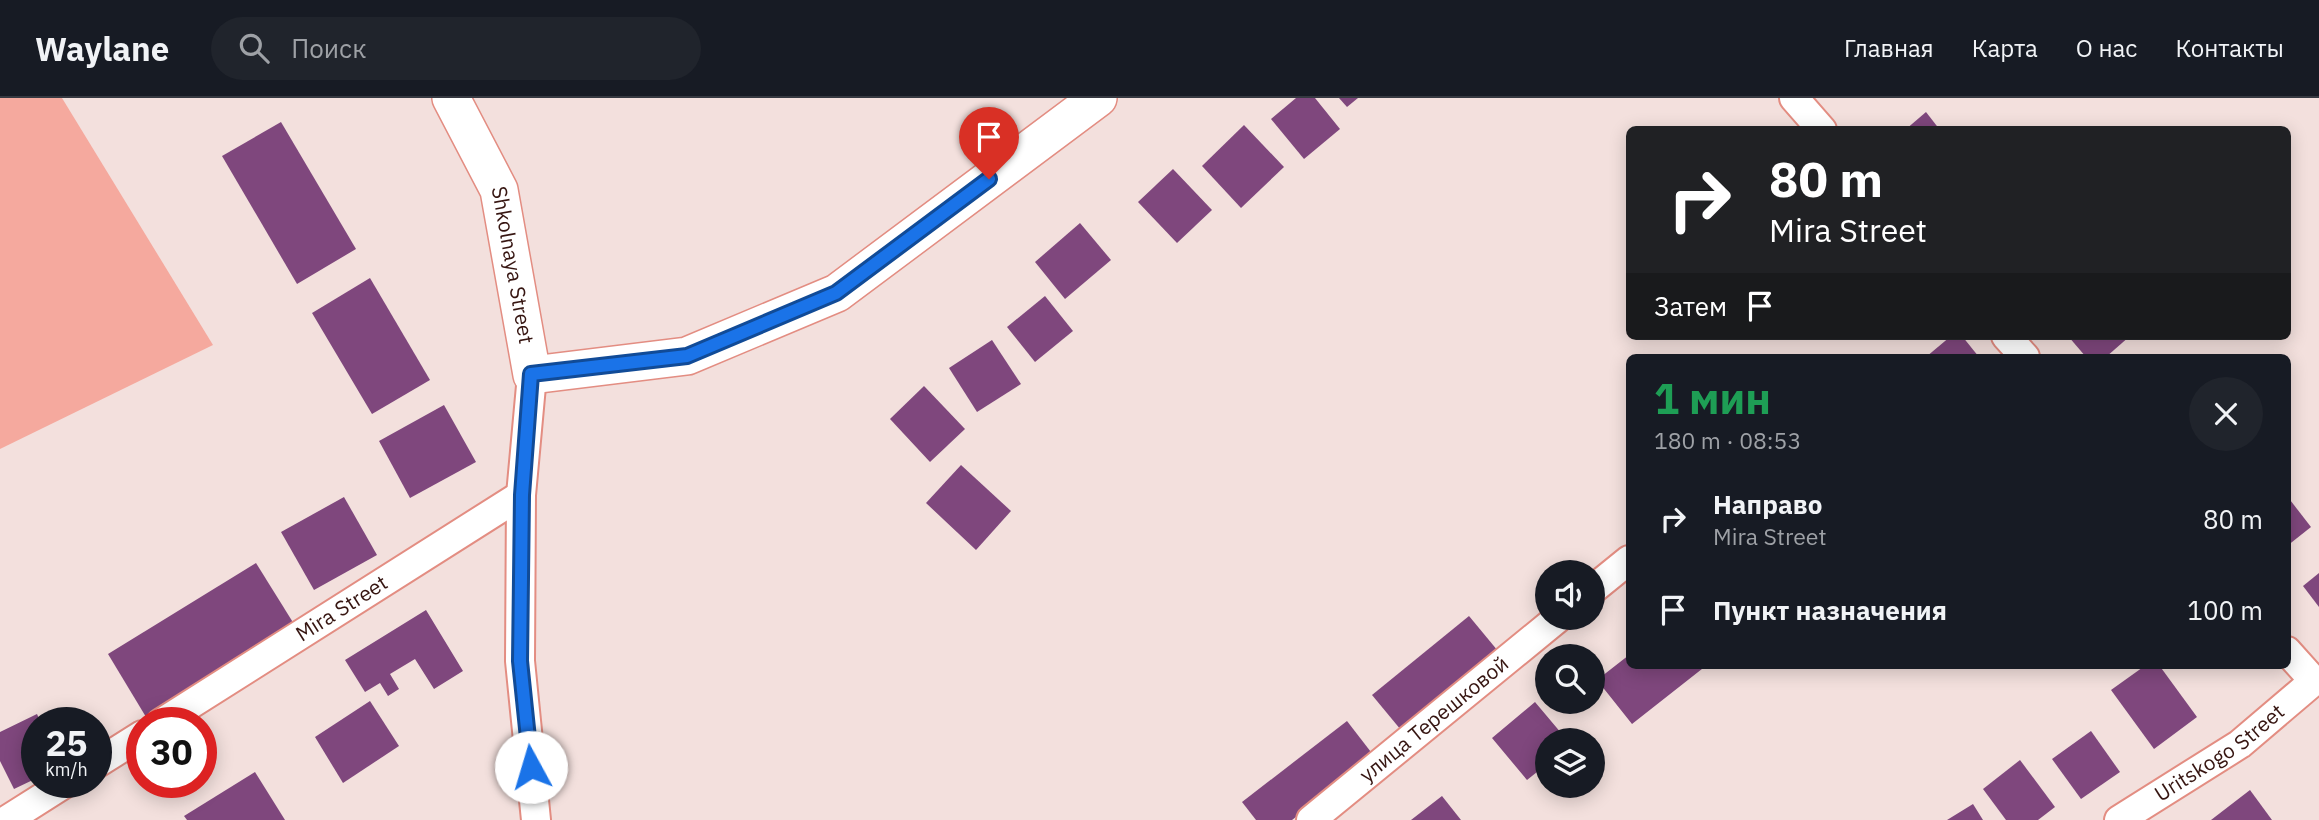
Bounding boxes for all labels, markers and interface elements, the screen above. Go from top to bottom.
search box [211,17,701,80]
text: Waylane [35,27,169,70]
icon: search [235,29,273,67]
text: Поиск [291,31,366,65]
text: Главная [1844,32,1934,64]
text: Карта [1972,32,2038,64]
text: О нас [2076,32,2137,64]
text: Контакты [2175,32,2284,64]
pin [959,107,1019,179]
icon: arrive [970,118,1008,156]
text: 80 m [1769,147,1883,210]
icon: right [1654,154,1745,245]
street label: Shkolnaya Street [486,184,541,346]
text: Mira Street [1769,209,1927,251]
icon: arrive [1741,287,1779,325]
text: Затем [1654,289,1727,323]
text: 1 мин [1654,371,1771,426]
button: close [2189,377,2263,451]
text: 180 m · 08:53 [1654,425,1801,455]
text: Направо [1713,487,1822,521]
icon: right [1654,500,1692,538]
text: 80 m [2203,502,2263,536]
text: Mira Street [1713,521,1827,551]
map controls [1535,560,1605,798]
button: sound [1535,560,1605,630]
street label: Mira Street [290,568,393,647]
icon: arrive [1654,591,1692,629]
text: Пункт назначения [1713,593,1947,627]
text: 100 m [2187,593,2263,627]
button: search [1535,644,1605,714]
street label: улица Терешковой [1353,649,1514,788]
street label: Uritskogo Street [2149,697,2290,807]
speed limit sign: 30 [126,707,217,798]
text: 25 [45,720,88,766]
button: layers [1535,728,1605,798]
position arrow [494,730,568,804]
text: km/h [45,758,88,781]

